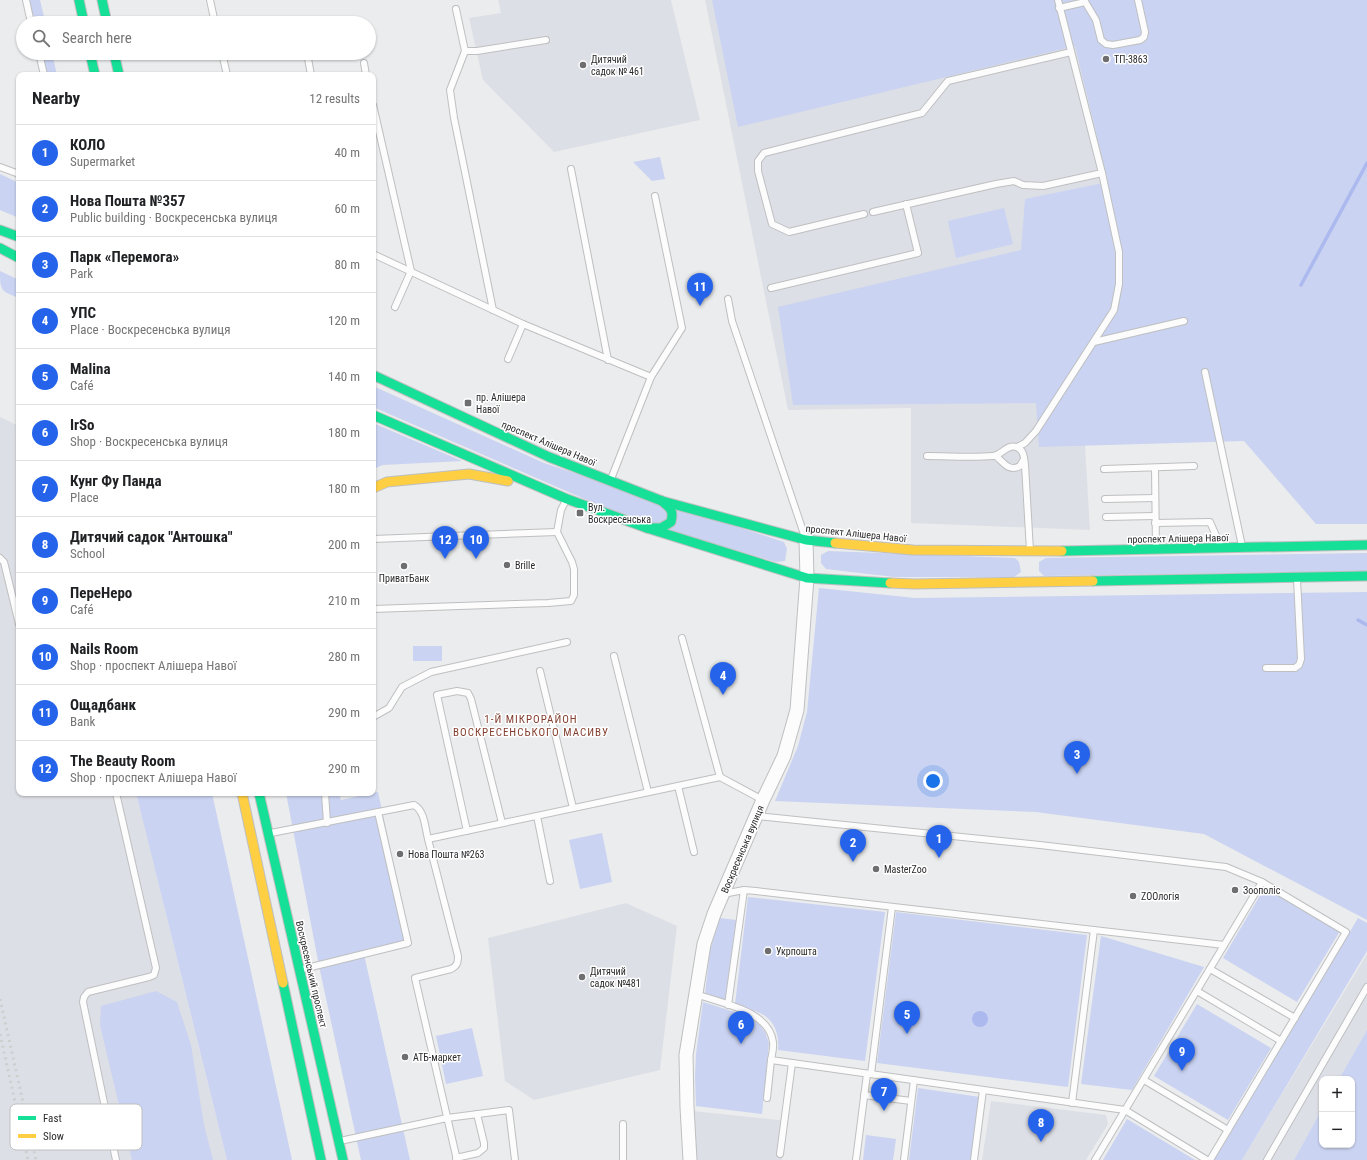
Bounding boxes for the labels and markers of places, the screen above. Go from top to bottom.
place label: Дитячий садок № 461 [591,54,644,77]
marker: ТП-3863 [1101,54,1111,64]
place label: ТП-3863 [1114,54,1148,65]
marker: Дитячий садок № 461 [578,60,588,70]
pin: 11 [687,273,713,306]
place label: пр. Алішера Навої [476,392,526,415]
marker: пр. Алішера Навої [463,398,473,408]
place label: Вул. Воскресенська [588,502,651,525]
marker: Вул. Воскресенська [575,508,585,518]
pin: 12 [432,526,458,559]
pin: 10 [463,526,489,559]
marker: Brille [502,560,512,570]
place label: Brille [515,560,535,571]
marker: ПриватБанк [399,561,409,571]
place label: ПриватБанк [379,573,429,584]
pin: 4 [710,662,736,695]
pin: 3 [1064,741,1090,774]
pin: 1 [926,825,952,858]
pin: 2 [840,829,866,862]
marker: Нова Пошта №263 [395,849,405,859]
place label: Нова Пошта №263 [408,849,485,860]
marker: MasterZoo [871,864,881,874]
place label: MasterZoo [884,864,927,875]
marker: Зоополіс [1230,885,1240,895]
place label: Зоополіс [1243,885,1281,896]
marker: ZООлогія [1128,891,1138,901]
place label: ZООлогія [1141,891,1179,902]
marker: Укрпошта [763,946,773,956]
place label: Укрпошта [776,946,817,957]
place label: Дитячий садок №481 [590,966,641,989]
marker: Дитячий садок №481 [577,972,587,982]
pin: 5 [894,1001,920,1034]
pin: 6 [728,1011,754,1044]
pin: 9 [1169,1038,1195,1071]
marker: АТБ-маркет [400,1052,410,1062]
place label: АТБ-маркет [413,1052,461,1063]
pin: 7 [871,1078,897,1111]
pin: 8 [1028,1109,1054,1142]

